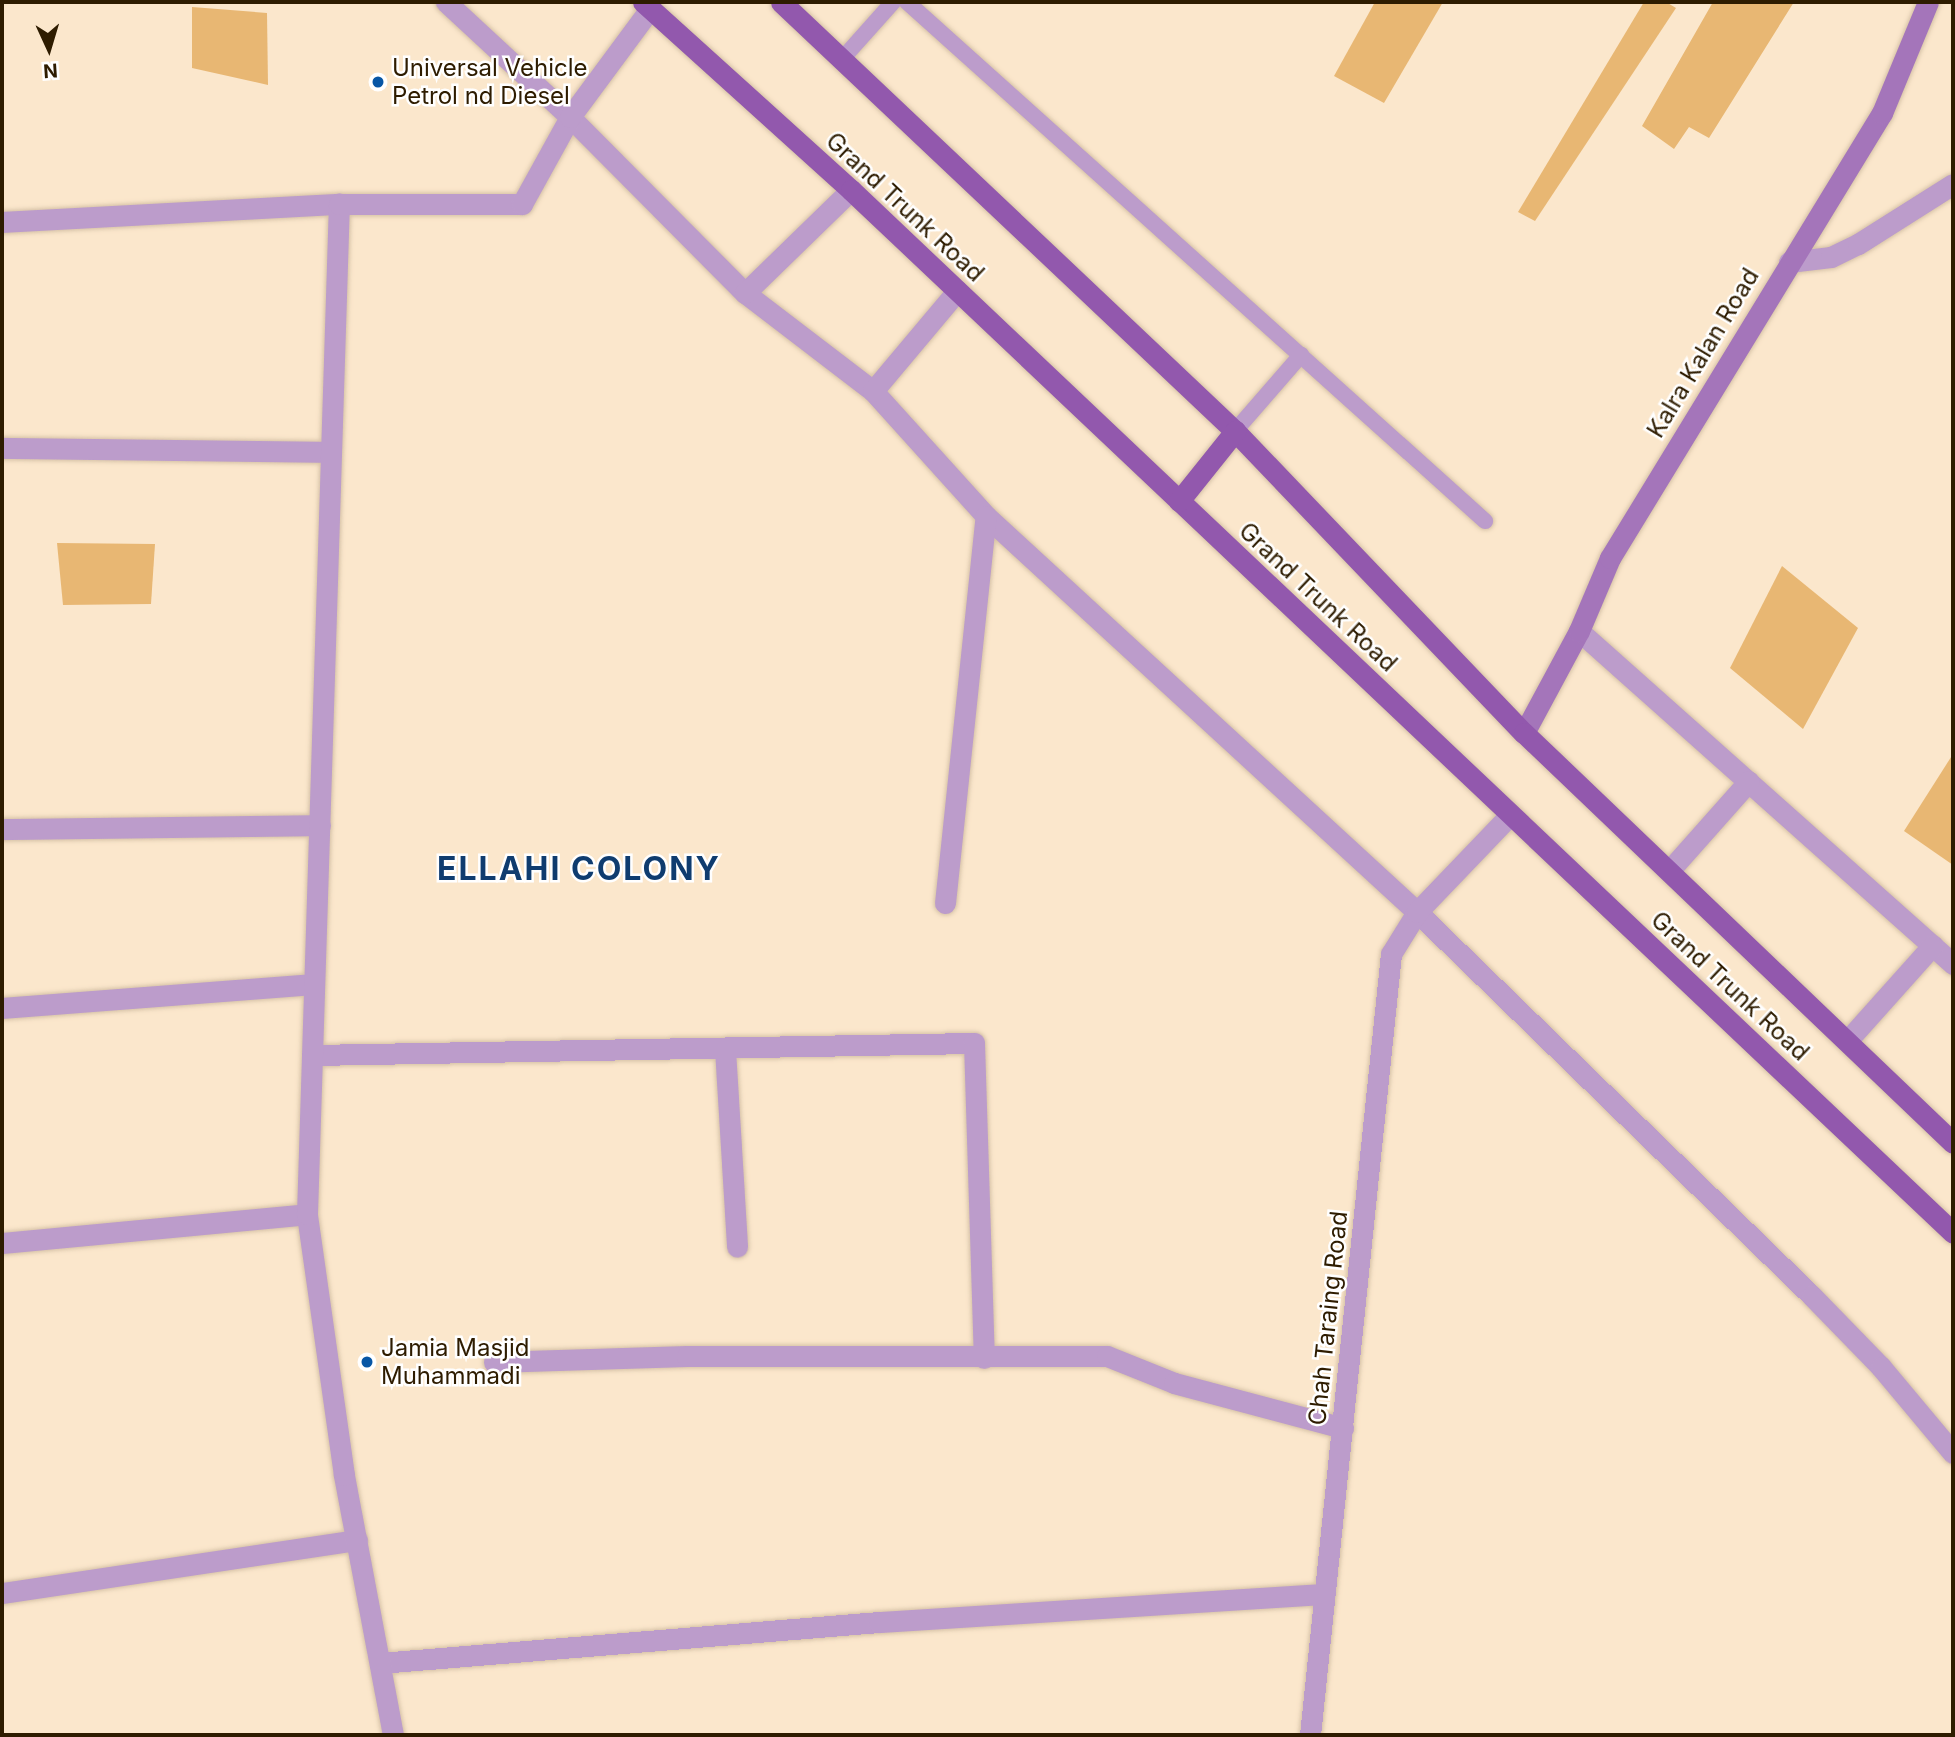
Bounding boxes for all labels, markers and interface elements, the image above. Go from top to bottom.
north arrow [14,14,84,84]
place label: Universal Vehicle Petrol nd Diesel [392,54,587,110]
text: N [42,58,59,82]
marker: Universal Vehicle Petrol nd Diesel [370,74,386,90]
street label: Grand Trunk Road [820,126,990,288]
street label: Kalra Kalan Road [1641,263,1765,443]
street label: Grand Trunk Road [1233,516,1403,678]
district label: ELLAHI COLONY [439,850,719,888]
street label: Grand Trunk Road [1645,905,1815,1067]
street label: Chah Taraing Road [1302,1209,1354,1427]
place label: Jamia Masjid Muhammadi [381,1334,529,1390]
marker: Jamia Masjid Muhammadi [359,1354,375,1370]

